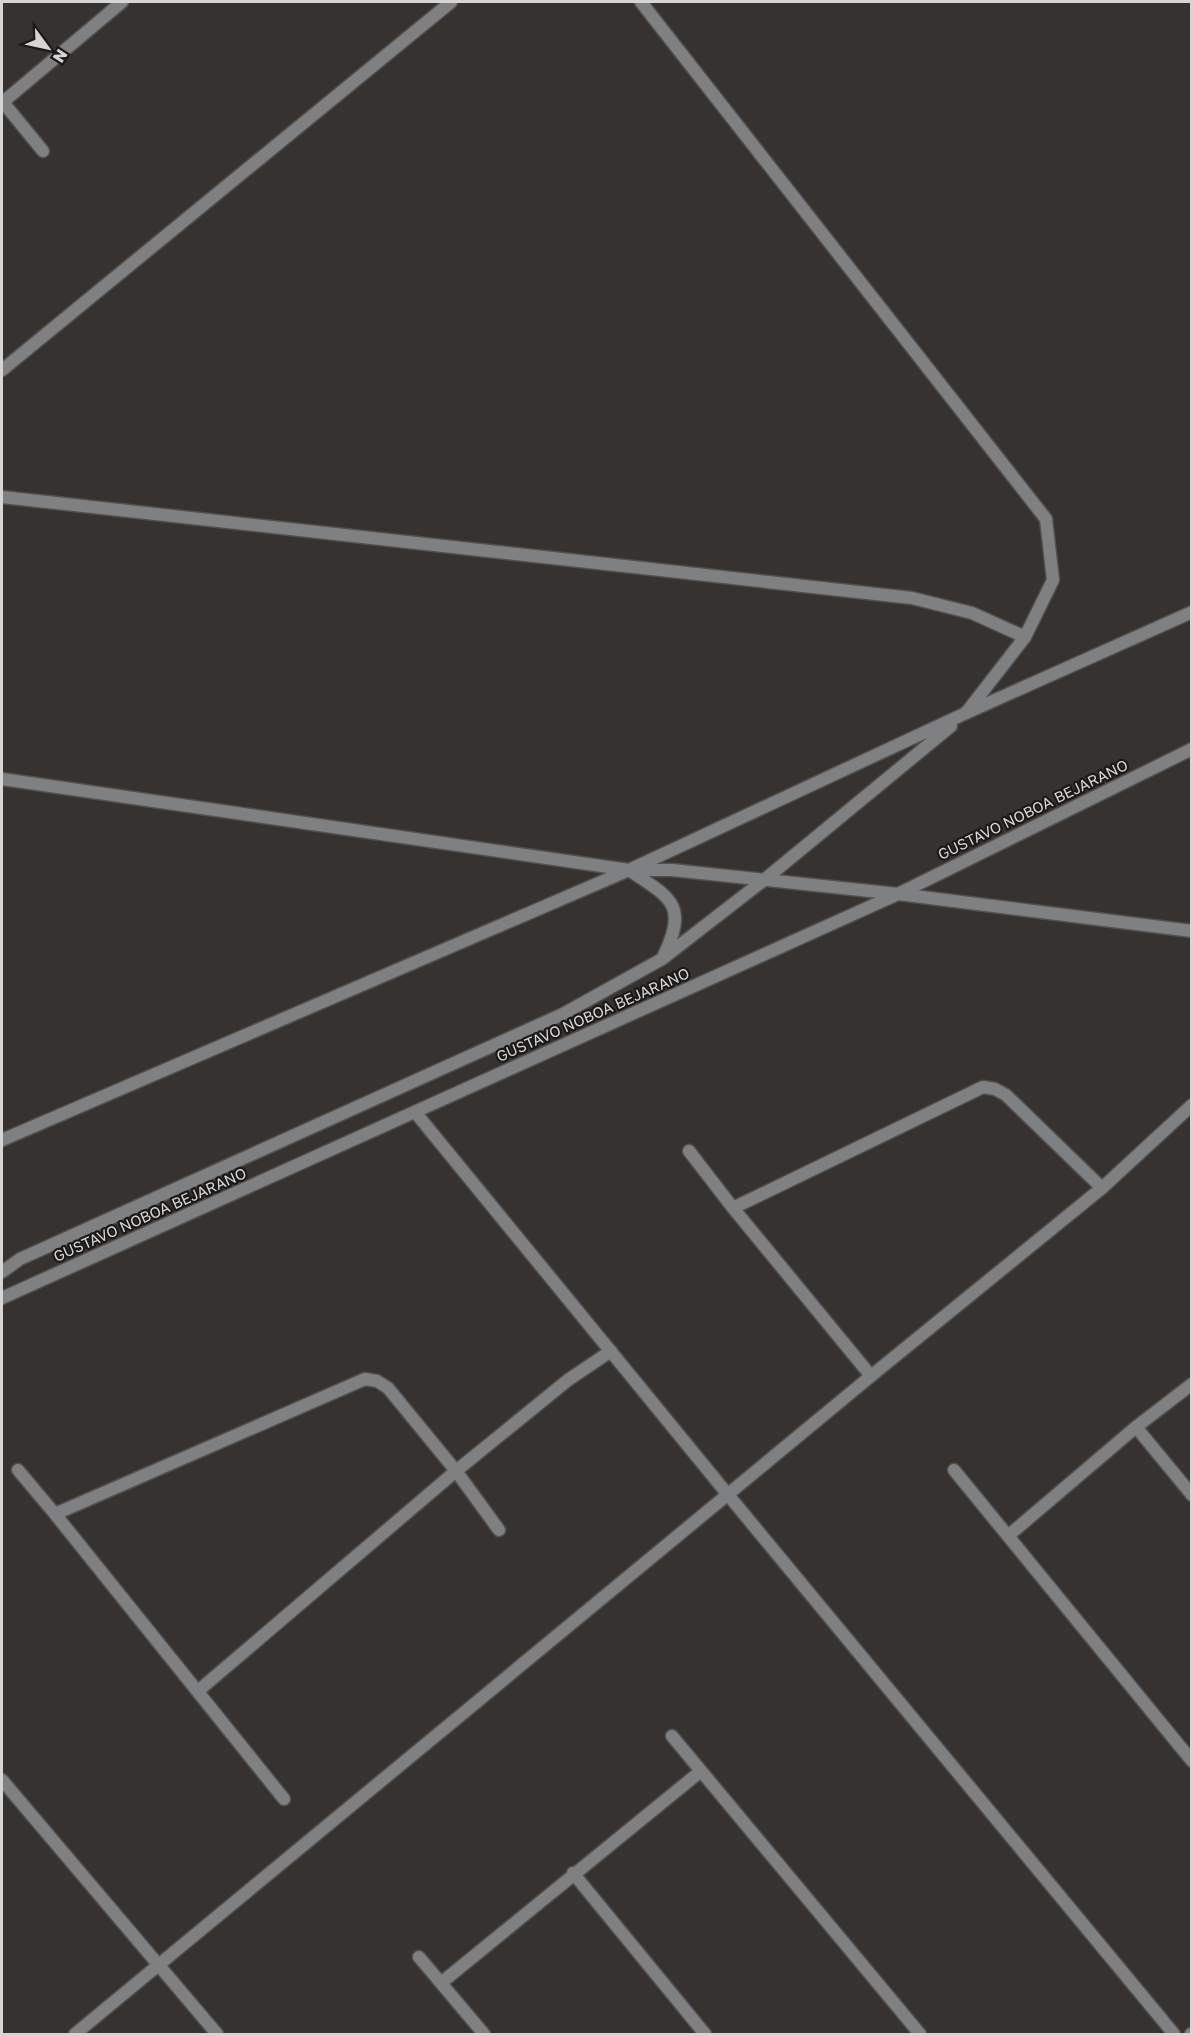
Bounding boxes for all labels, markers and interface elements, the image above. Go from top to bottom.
north arrow [18,18,78,78]
text: N [49,46,72,67]
street label: GUSTAVO NOBOA BEJARANO [935,755,1131,863]
street label: GUSTAVO NOBOA BEJARANO [493,963,692,1065]
street label: GUSTAVO NOBOA BEJARANO [50,1163,249,1265]

